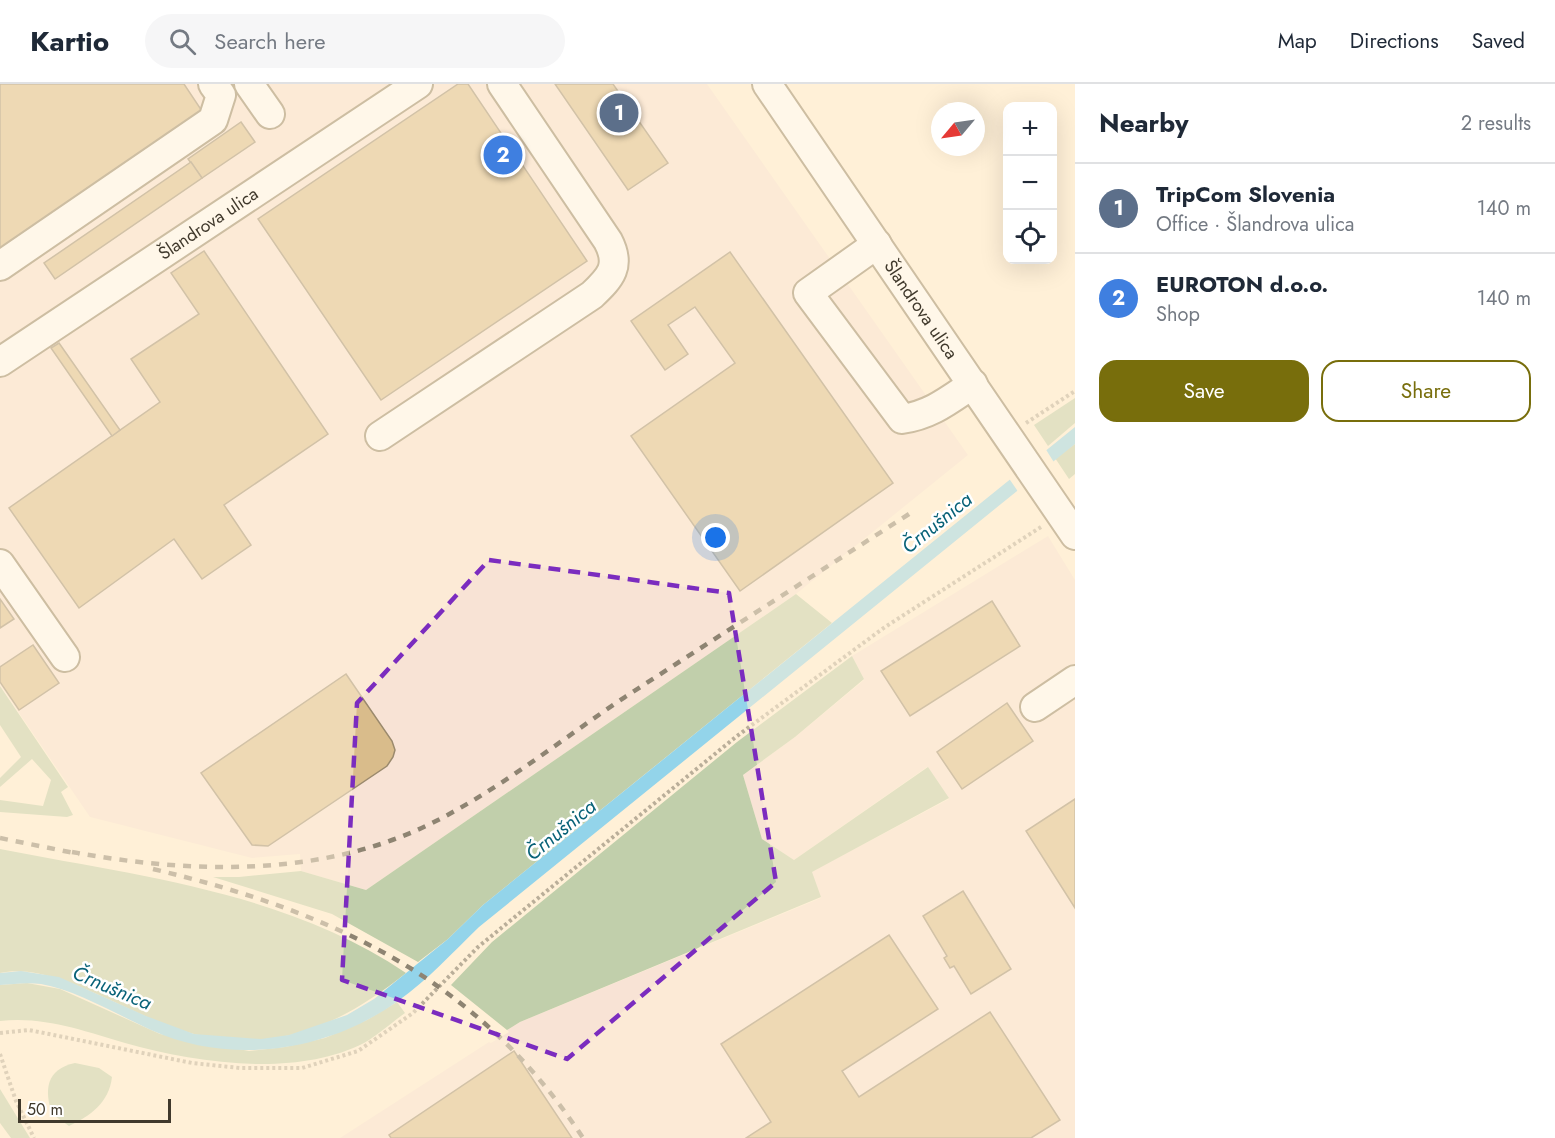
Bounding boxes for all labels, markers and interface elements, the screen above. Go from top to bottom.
search box [145,14,565,68]
text: Kartio [30,21,109,62]
icon: search [166,25,199,58]
text: Search here [214,25,326,57]
text: Map [1278,26,1317,56]
text: Directions [1350,26,1439,56]
text: Saved [1472,26,1525,56]
pin: 1 [600,90,638,135]
north arrow [931,102,985,156]
map controls [1003,102,1057,264]
button: + [1003,102,1057,156]
text: Nearby [1099,104,1188,142]
text: 2 results [1461,109,1531,138]
pin: 2 [484,132,522,178]
button: − [1003,156,1057,210]
text: TripCom Slovenia [1156,178,1335,210]
street label: Šlandrova ulica [153,181,263,266]
text: 1 [1113,194,1124,223]
text: 140 m [1477,194,1531,223]
button: locate [1003,210,1057,264]
text: Office · Šlandrova ulica [1156,210,1354,239]
street label: Šlandrova ulica [878,254,964,364]
text: EUROTON d.o.o. [1156,268,1328,300]
text: 2 [1112,284,1125,313]
text: 140 m [1477,284,1531,313]
text: Shop [1156,300,1200,329]
button: Save [1099,360,1309,422]
button: Share [1321,360,1531,422]
water label: Črnušnica [895,485,979,561]
your location [701,523,730,552]
water label: Črnušnica [519,792,603,868]
water label: Črnušnica [68,958,156,1018]
scale bar [18,1096,171,1124]
text: 50 m [27,1098,63,1121]

